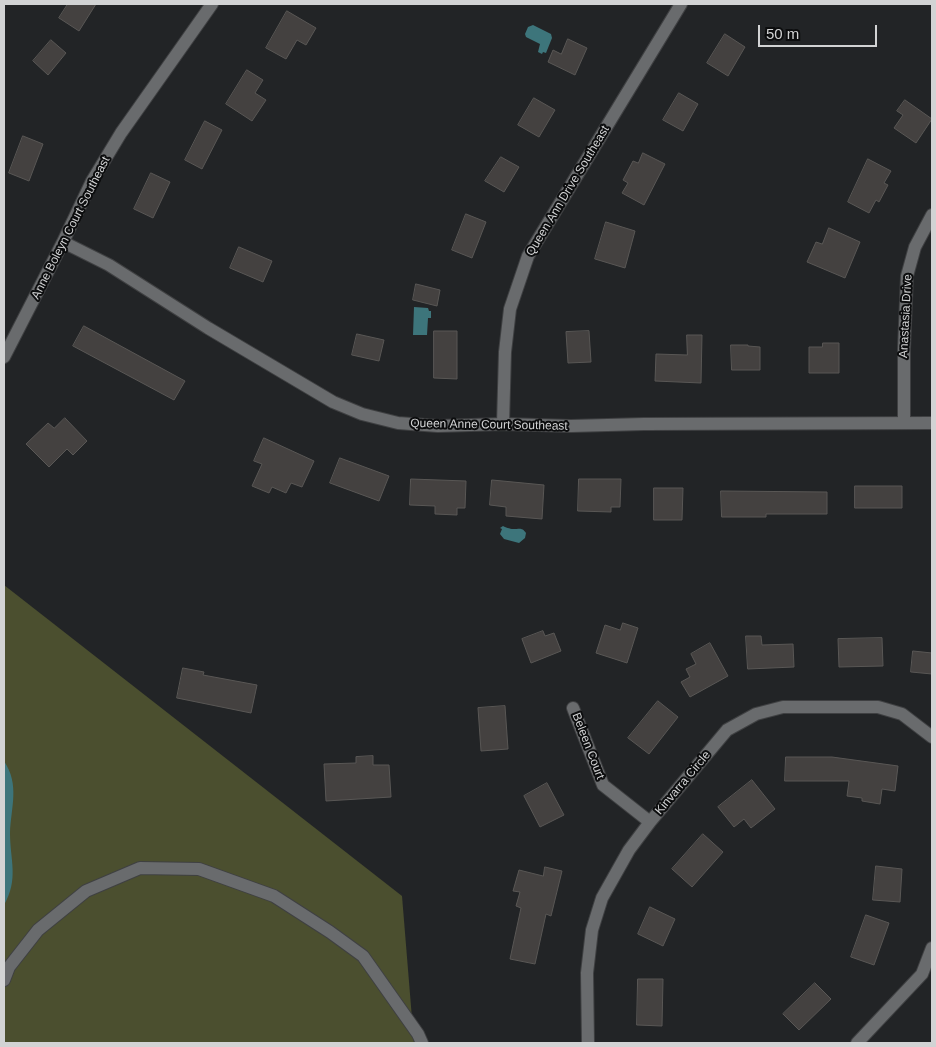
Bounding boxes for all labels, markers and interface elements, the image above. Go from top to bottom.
scale bar [761,15,880,47]
text: 50 m [766,25,799,42]
street label: Queen Ann Drive Southeast [523,123,613,259]
street label: Anne Boleyn Court Southeast [29,154,113,302]
street label: Anastasia Drive [897,274,915,358]
street label: Queen Anne Court Southeast [410,416,568,434]
street label: Beleen Court [569,711,607,781]
street label: Kinvarra Circle [652,748,714,818]

